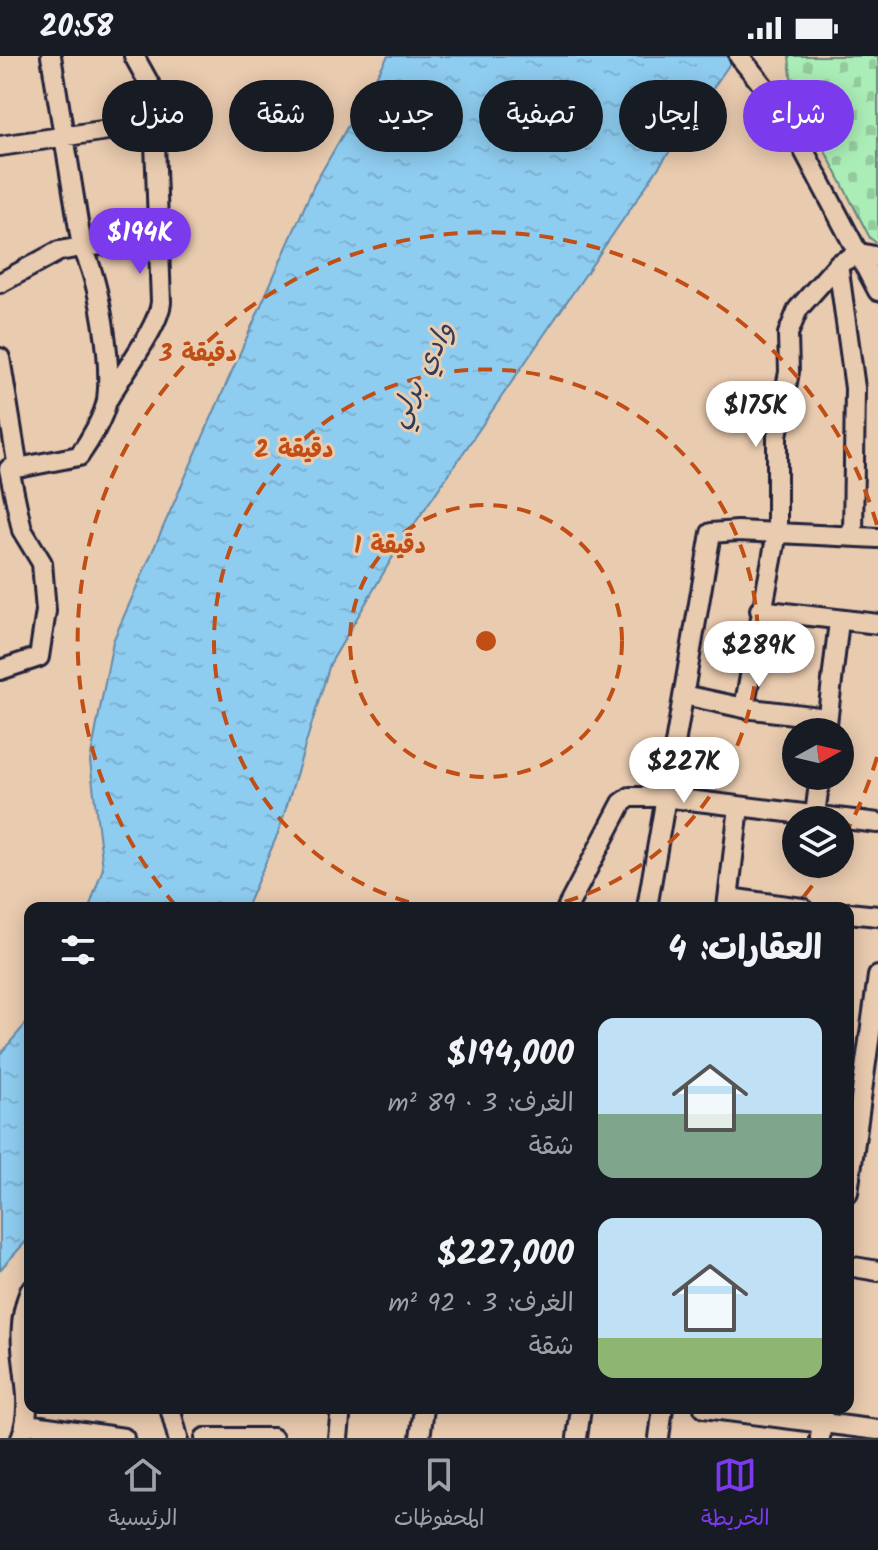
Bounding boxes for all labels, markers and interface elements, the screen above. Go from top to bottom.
text: 20:58 [40,4,113,52]
chip: منزل [102,80,213,152]
chip: شقة [229,80,334,152]
chip: جديد [350,80,463,152]
chip: تصفية [479,80,603,152]
chip: إيجار [619,80,727,152]
chip: شراء [743,80,854,152]
pin: $194K [84,208,196,276]
text: $194K [107,213,173,255]
water label: وادي برلي [376,315,468,435]
text: 3 دقيقة [158,335,237,374]
pin: $175K [700,381,812,449]
text: $175K [724,386,788,428]
text: 2 دقيقة [255,431,333,470]
text: 1 دقيقة [354,527,426,566]
pin: $289K [703,621,815,689]
text: $289K [722,626,796,668]
centre of rings [472,627,500,655]
north arrow [782,718,854,790]
map controls [782,718,854,878]
pin: $227K [628,737,740,805]
text: $227K [647,742,721,784]
button: layers [782,806,854,878]
text: العقارات: 4 [668,923,822,977]
icon: filters [56,928,100,972]
text: $194,000 [447,1028,574,1082]
icon: home [662,1050,758,1146]
text: الغرف: 3 · 89 m² [388,1083,574,1125]
text: شقة [529,1126,574,1168]
text: $227,000 [437,1228,574,1282]
icon: home [662,1250,758,1346]
text: الغرف: 3 · 92 m² [388,1283,574,1325]
text: شقة [529,1326,574,1368]
tab: الرئيسية [108,1453,177,1537]
tab: المحفوظات [394,1453,485,1537]
tab: الخريطة [701,1453,770,1537]

